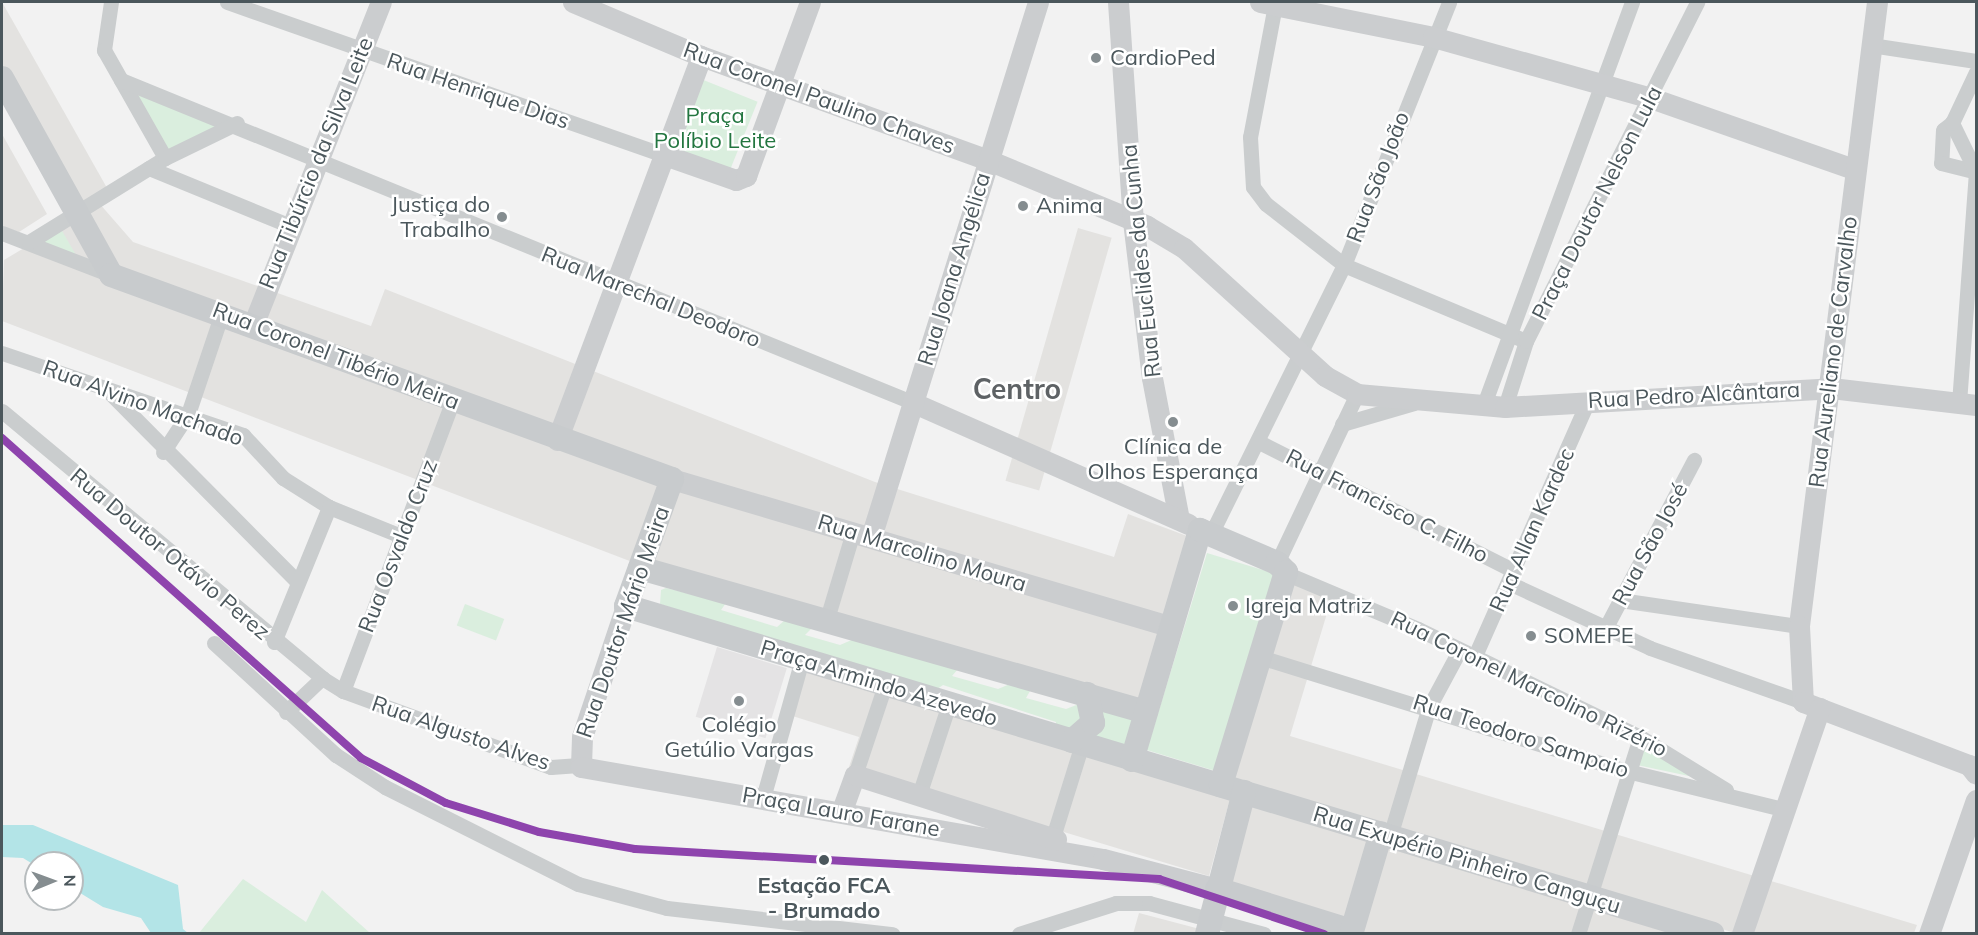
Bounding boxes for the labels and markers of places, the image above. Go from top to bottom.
place label: CardioPed [1110,45,1216,71]
marker: CardioPed [1087,49,1105,67]
place label: Justiça do Trabalho [391,191,490,242]
place label: Anima [1036,193,1103,219]
marker: Anima [1014,197,1032,215]
marker: Justiça do Trabalho [495,210,509,224]
marker: Clínica de Olhos Esperança [1164,413,1182,431]
place label: Clínica de Olhos Esperança [1087,433,1259,484]
place label: Igreja Matriz [1245,593,1372,619]
marker: Igreja Matriz [1226,599,1240,613]
place label: SOMEPE [1544,623,1634,649]
marker: SOMEPE [1522,627,1540,645]
marker: Colégio Getúlio Vargas [732,694,746,708]
place label: Colégio Getúlio Vargas [664,711,814,762]
marker: Estação FCA - Brumado [815,851,833,869]
place label: Estação FCA - Brumado [757,872,891,924]

